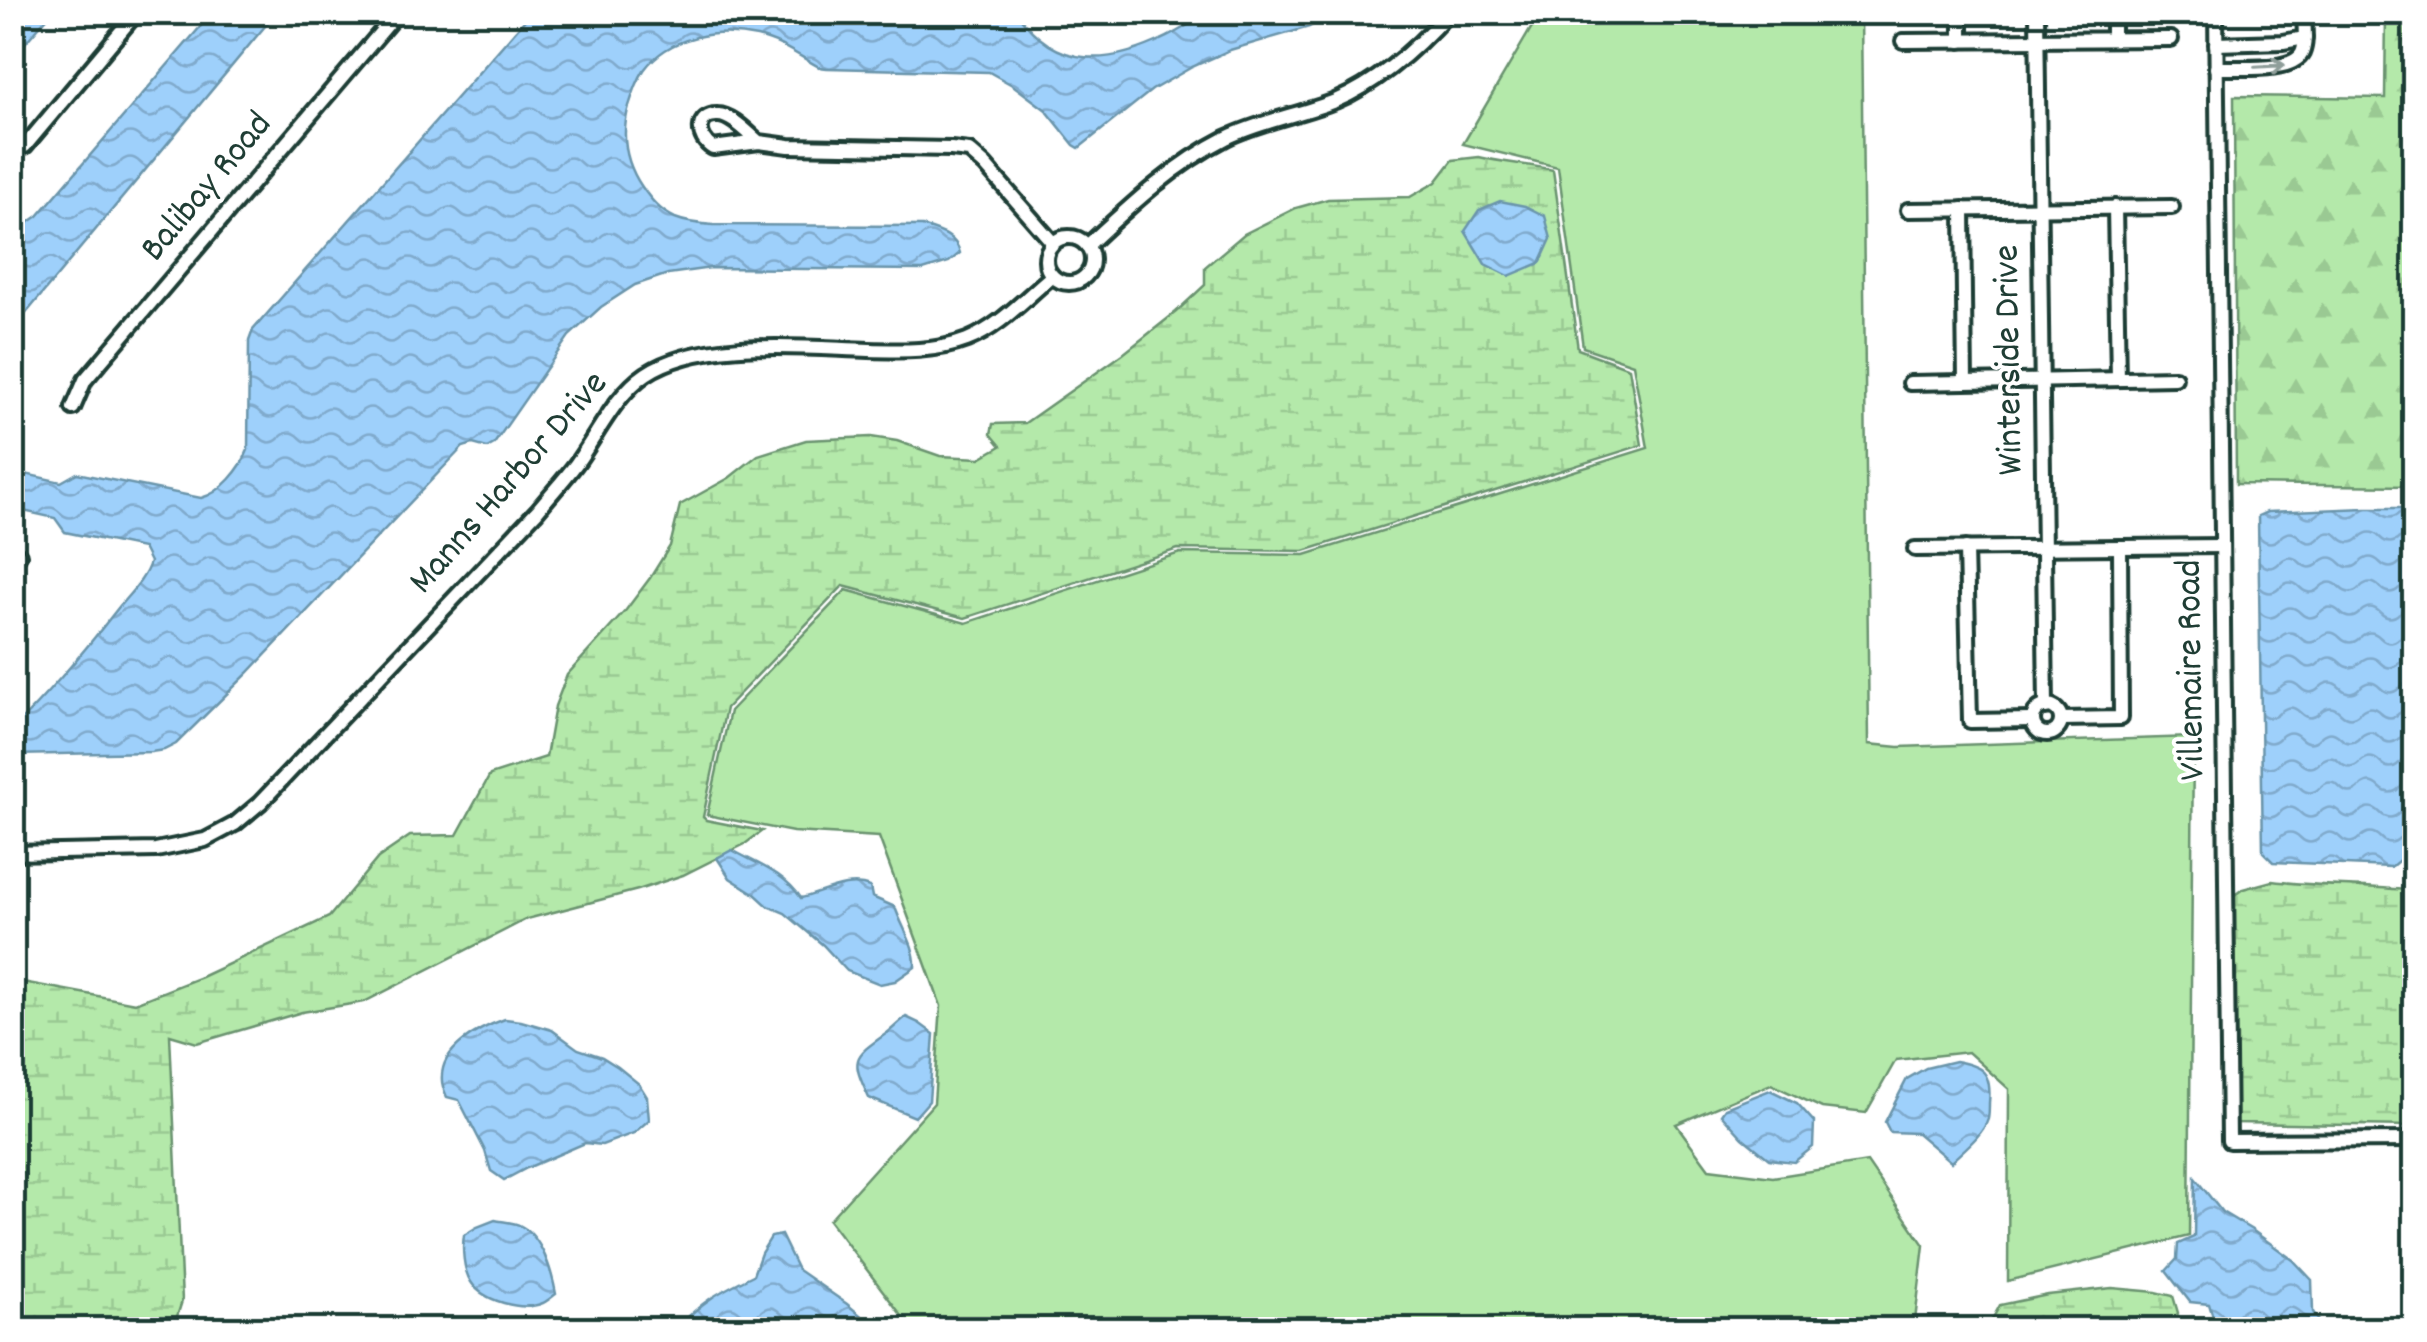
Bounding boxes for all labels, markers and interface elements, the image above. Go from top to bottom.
one-way arrow [2253,56,2285,75]
street label: Balibay Road [129,101,287,275]
street label: Winterside Drive [1981,244,2041,476]
street label: Manns Harbor Drive [397,360,623,608]
street label: Villemaire Road [2164,559,2222,781]

